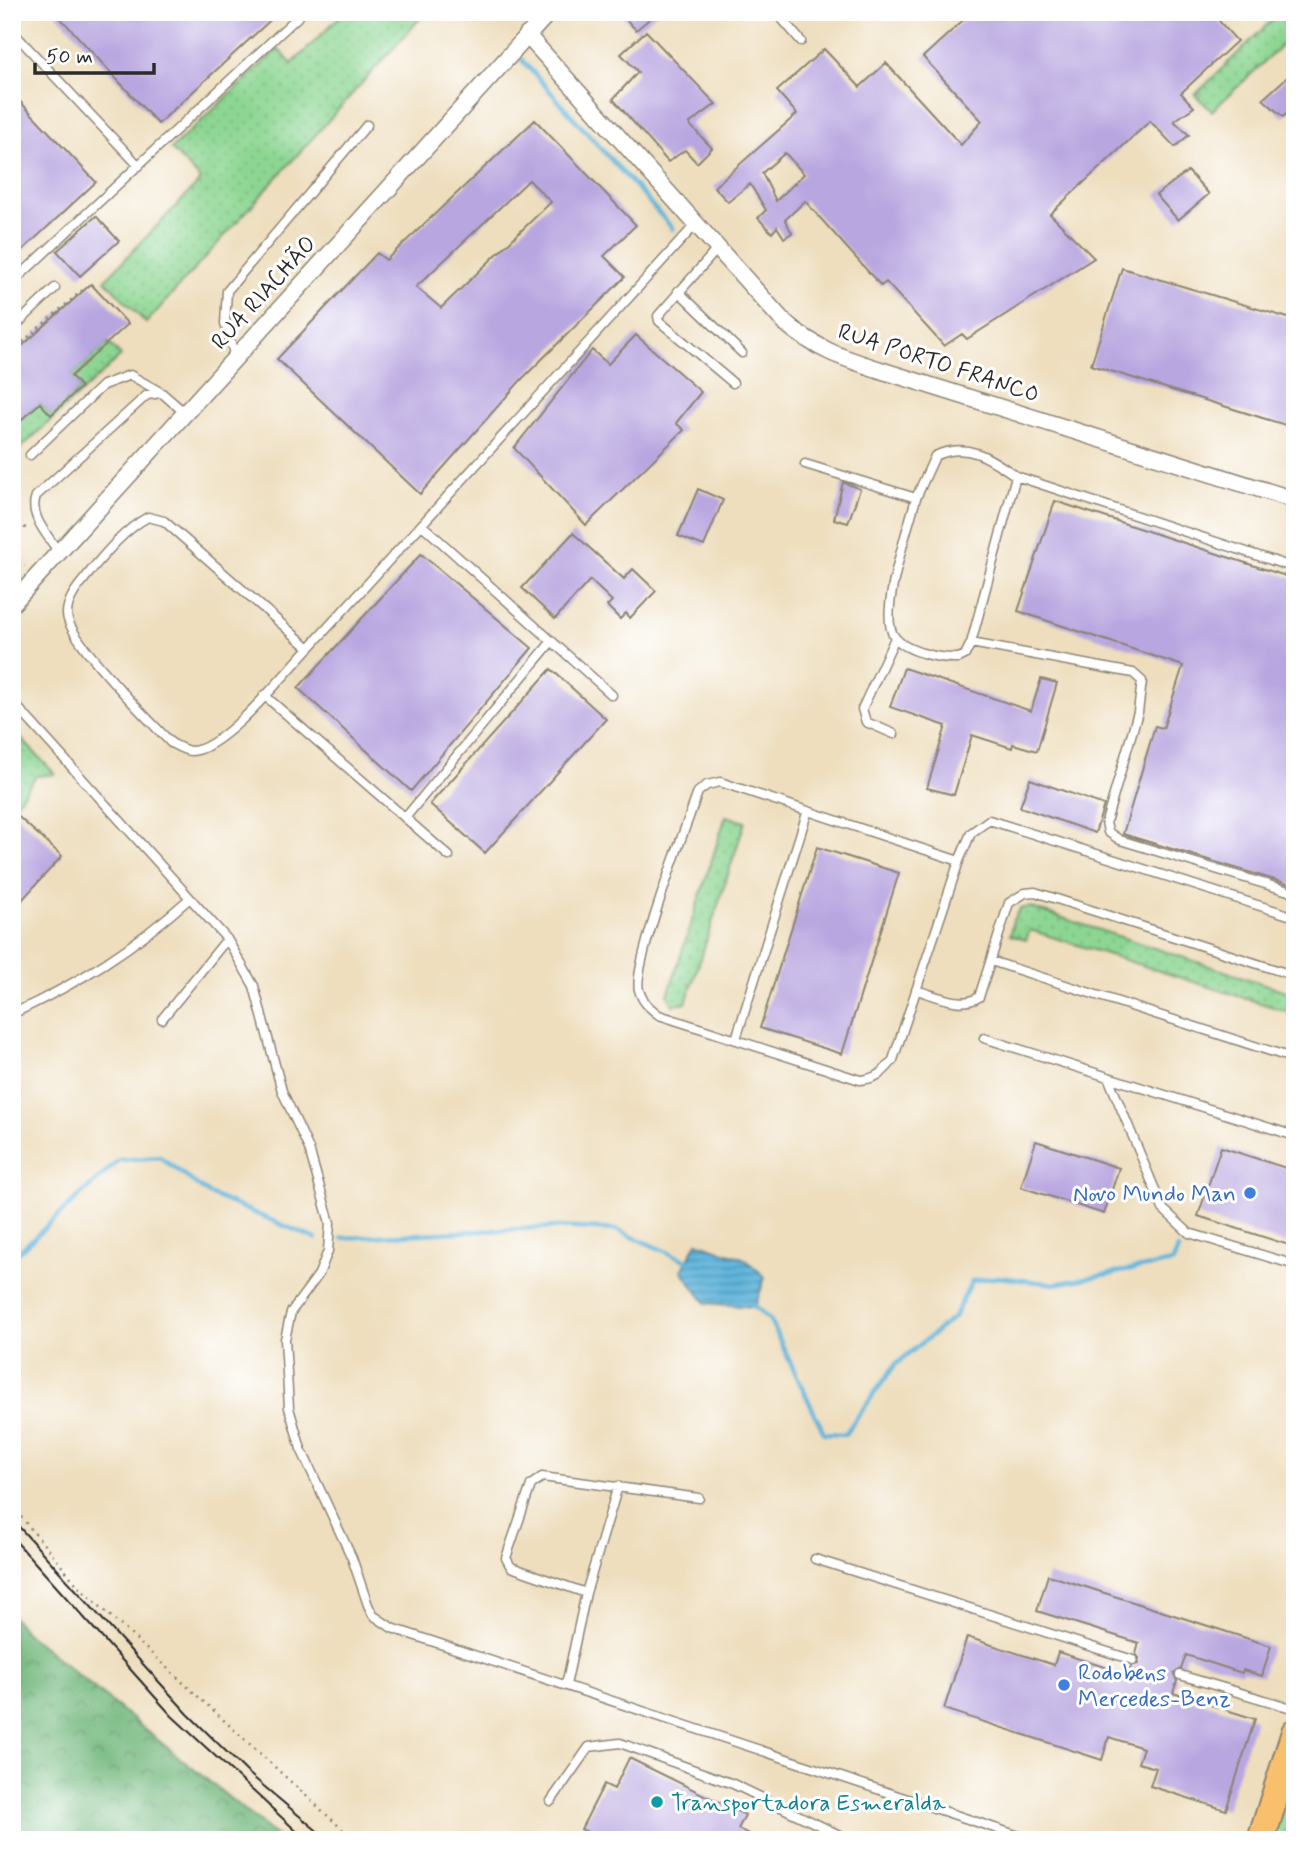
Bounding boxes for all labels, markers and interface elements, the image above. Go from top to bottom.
scale bar [35,32,154,76]
text: 50 m [46,43,93,71]
street label: RUA RIACHÃO [205,230,324,357]
street label: RUA PORTO FRANCO [834,317,1043,411]
place label: Novo Mundo Man [1073,1180,1236,1210]
marker: Novo Mundo Man [1242,1185,1258,1201]
place label: Rodobens Mercedes-Benz [1078,1659,1231,1715]
marker: Rodobens Mercedes-Benz [1056,1677,1072,1693]
place label: Transportadora Esmeralda [671,1789,946,1819]
marker: Transportadora Esmeralda [649,1794,665,1810]

